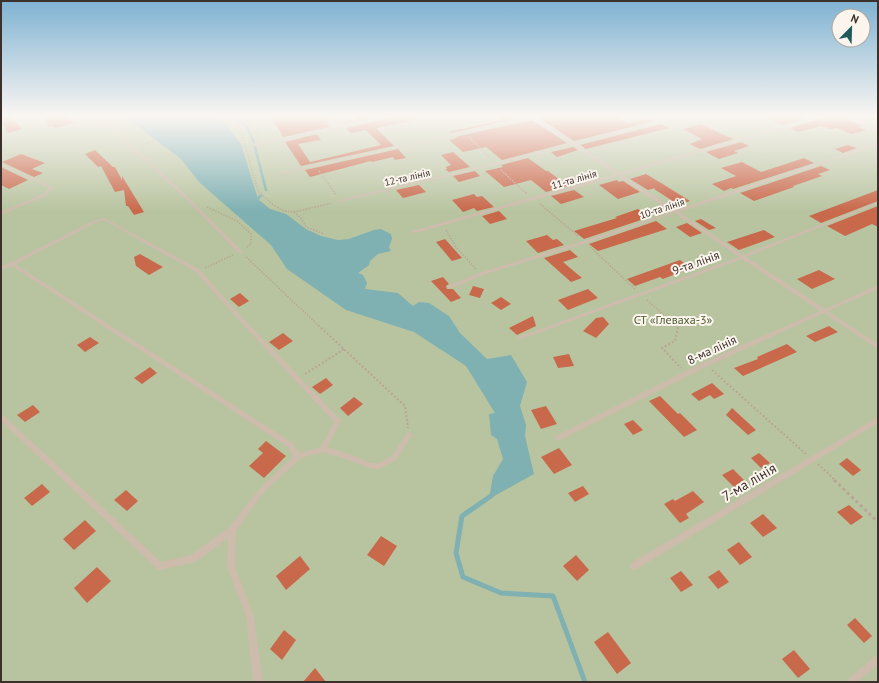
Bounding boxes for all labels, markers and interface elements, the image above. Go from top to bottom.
north arrow [831,8,871,48]
text: N [849,11,861,27]
street label: 12-та лінія [383,166,431,189]
street label: 11-та лінія [550,167,598,192]
street label: 10-та лінія [638,195,686,222]
street label: 9-та лінія [670,247,722,278]
park label: СТ «Глеваха-3» [634,312,713,327]
street label: 8-ма лінія [685,332,739,367]
street label: 7-ма лінія [719,459,779,505]

